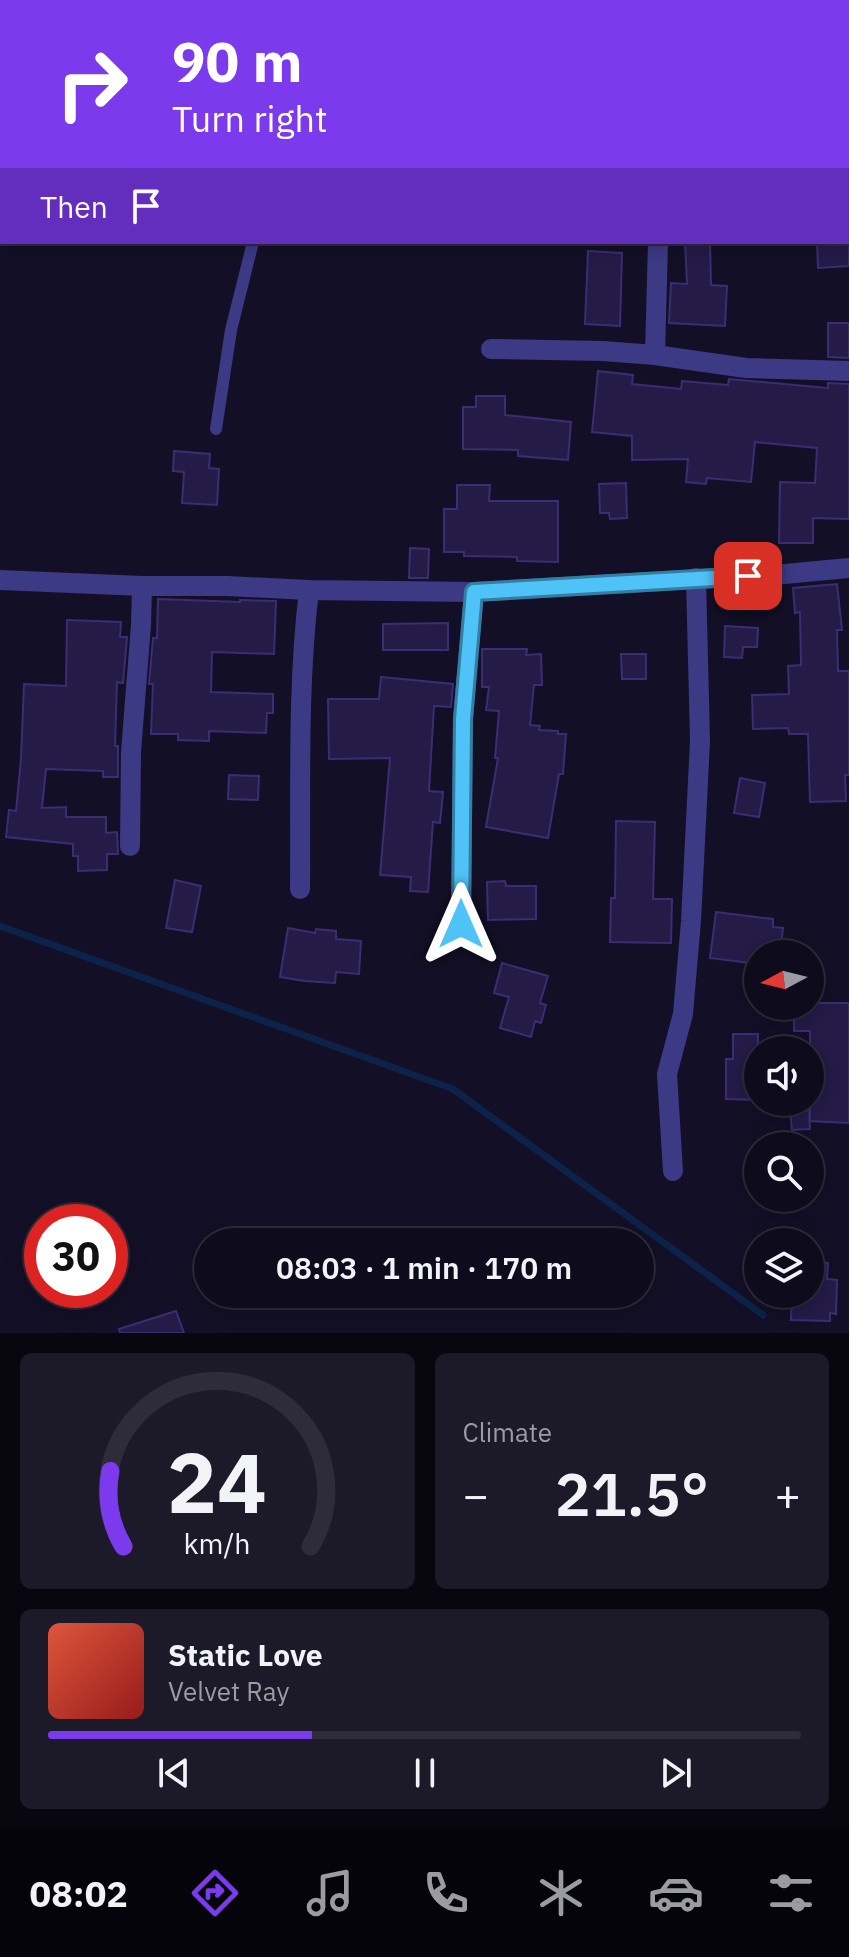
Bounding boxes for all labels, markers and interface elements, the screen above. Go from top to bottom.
text: 90 m [172,25,302,97]
icon: right [40,32,144,136]
text: Turn right [172,95,328,142]
icon: arrive [124,184,168,228]
text: Then [40,187,108,226]
pin [714,542,782,610]
icon: arrive [726,554,770,598]
position arrow [419,882,503,966]
north arrow [744,940,824,1020]
map controls [744,940,824,1308]
button: sound [744,1036,824,1116]
button: search [744,1132,824,1212]
speed limit sign: 30 [24,1204,128,1308]
button: layers [744,1228,824,1308]
text: 08:03 · 1 min · 170 m [276,1248,572,1287]
text: Climate [463,1415,552,1449]
text: 24 [167,1428,267,1536]
text: 21.5° [555,1454,709,1533]
text: − [463,1466,489,1523]
text: + [775,1466,801,1523]
text: km/h [184,1525,251,1562]
text: Static Love [168,1635,323,1674]
text: Velvet Ray [168,1674,289,1708]
icon: previous [152,1751,196,1795]
icon: pause [403,1751,447,1795]
icon: next [654,1751,698,1795]
icon: directions [187,1865,243,1921]
icon: music [302,1865,358,1921]
icon: phone [418,1865,474,1921]
icon: climate [533,1865,589,1921]
icon: car [648,1865,704,1921]
icon: filters [763,1865,819,1921]
text: 08:02 [30,1870,128,1917]

